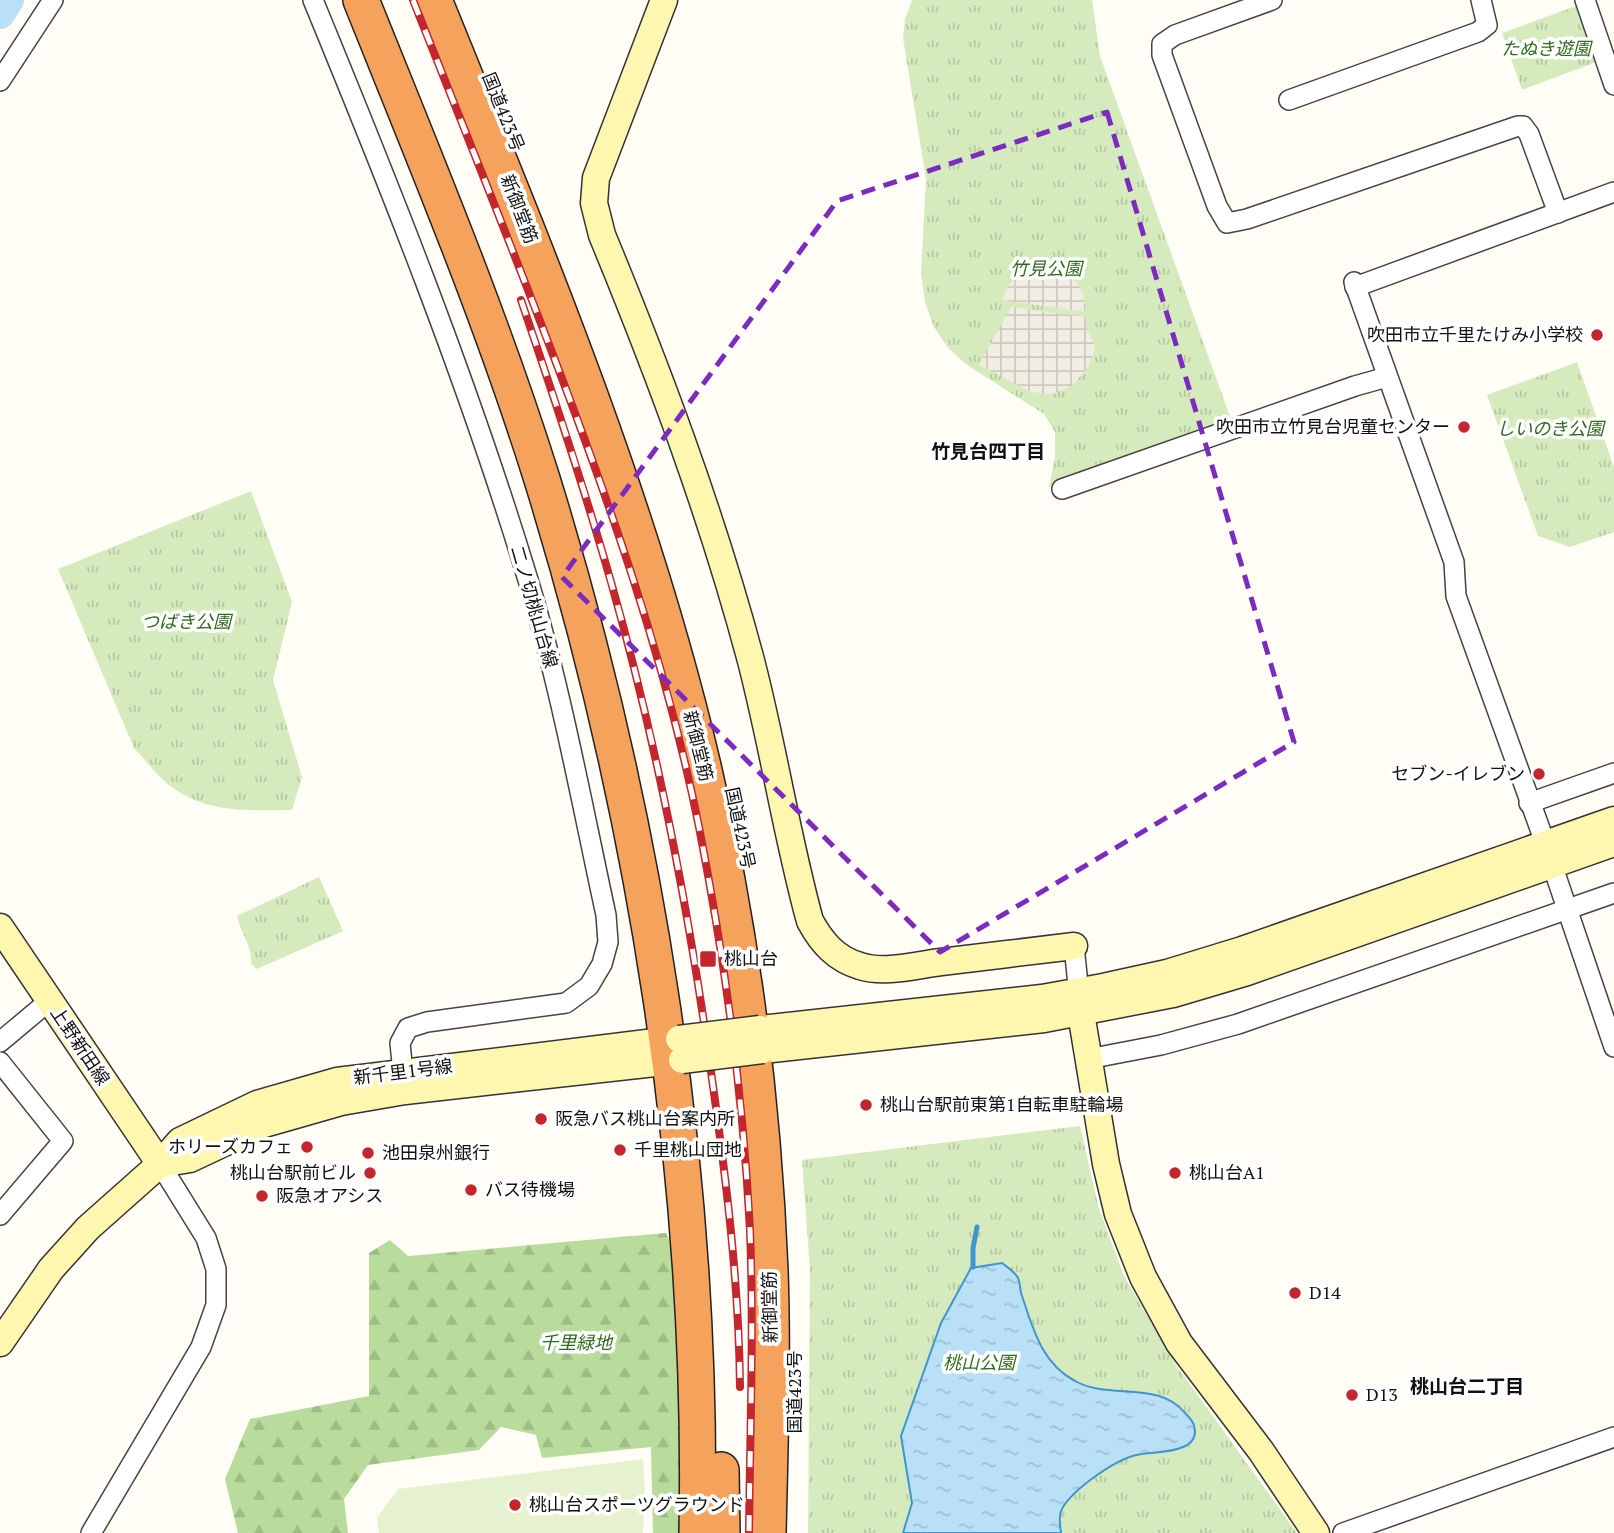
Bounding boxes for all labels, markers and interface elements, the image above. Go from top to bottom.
park label: たぬき遊園 [1501,36,1594,60]
street label: 国道423号 [477,69,531,155]
street label: 新御堂筋 [496,171,544,247]
park label: 竹見公園 [1010,256,1085,280]
place label: 吹田市立千里たけみ小学校 [1367,322,1583,346]
marker: 吹田市立千里たけみ小学校 [1589,327,1605,343]
place label: 吹田市立竹見台児童センター [1216,414,1450,438]
park label: しいのき公園 [1496,416,1607,440]
marker: 吹田市立竹見台児童センター [1456,419,1472,435]
district label: 竹見台四丁目 [931,438,1045,463]
street label: 二ノ切桃山台線 [506,543,564,671]
park label: つばき公園 [141,609,234,633]
street label: 新御堂筋 [679,708,719,784]
place label: セブン-イレブン [1391,761,1525,785]
marker: セブン-イレブン [1531,766,1547,782]
street label: 国道423号 [721,785,761,871]
place label: 桃山台 [724,946,778,970]
marker: 桃山台 [698,949,718,969]
street label: 上野新田線 [46,1001,116,1089]
street label: 新千里1号線 [352,1053,454,1089]
place label: 桃山台駅前東第1自転車駐輪場 [880,1092,1124,1116]
marker: 桃山台駅前東第1自転車駐輪場 [858,1097,874,1113]
place label: 阪急バス桃山台案内所 [555,1106,735,1130]
marker: 阪急バス桃山台案内所 [533,1111,549,1127]
place label: ホリーズカフェ [168,1134,293,1158]
place label: 千里桃山団地 [634,1137,742,1161]
marker: ホリーズカフェ [299,1139,315,1155]
place label: 池田泉州銀行 [382,1140,490,1164]
marker: 千里桃山団地 [612,1142,628,1158]
marker: 池田泉州銀行 [360,1145,376,1161]
place label: 桃山台駅前ビル [230,1160,356,1184]
place label: 桃山台A1 [1189,1160,1265,1184]
marker: 桃山台駅前ビル [362,1165,378,1181]
marker: 桃山台A1 [1167,1165,1183,1181]
place label: バス待機場 [485,1177,575,1201]
marker: バス待機場 [463,1182,479,1198]
place label: 阪急オアシス [276,1183,383,1207]
marker: 阪急オアシス [254,1188,270,1204]
street label: 新御堂筋 [756,1271,782,1343]
place label: D14 [1309,1280,1341,1304]
marker: D14 [1287,1285,1303,1301]
park label: 千里緑地 [540,1330,614,1354]
park label: 桃山公園 [943,1350,1018,1374]
street label: 国道423号 [782,1351,806,1433]
district label: 桃山台二丁目 [1410,1373,1524,1398]
place label: D13 [1366,1382,1398,1406]
marker: D13 [1344,1387,1360,1403]
place label: 桃山台スポーツグラウンド [529,1492,745,1516]
marker: 桃山台スポーツグラウンド [507,1497,523,1513]

